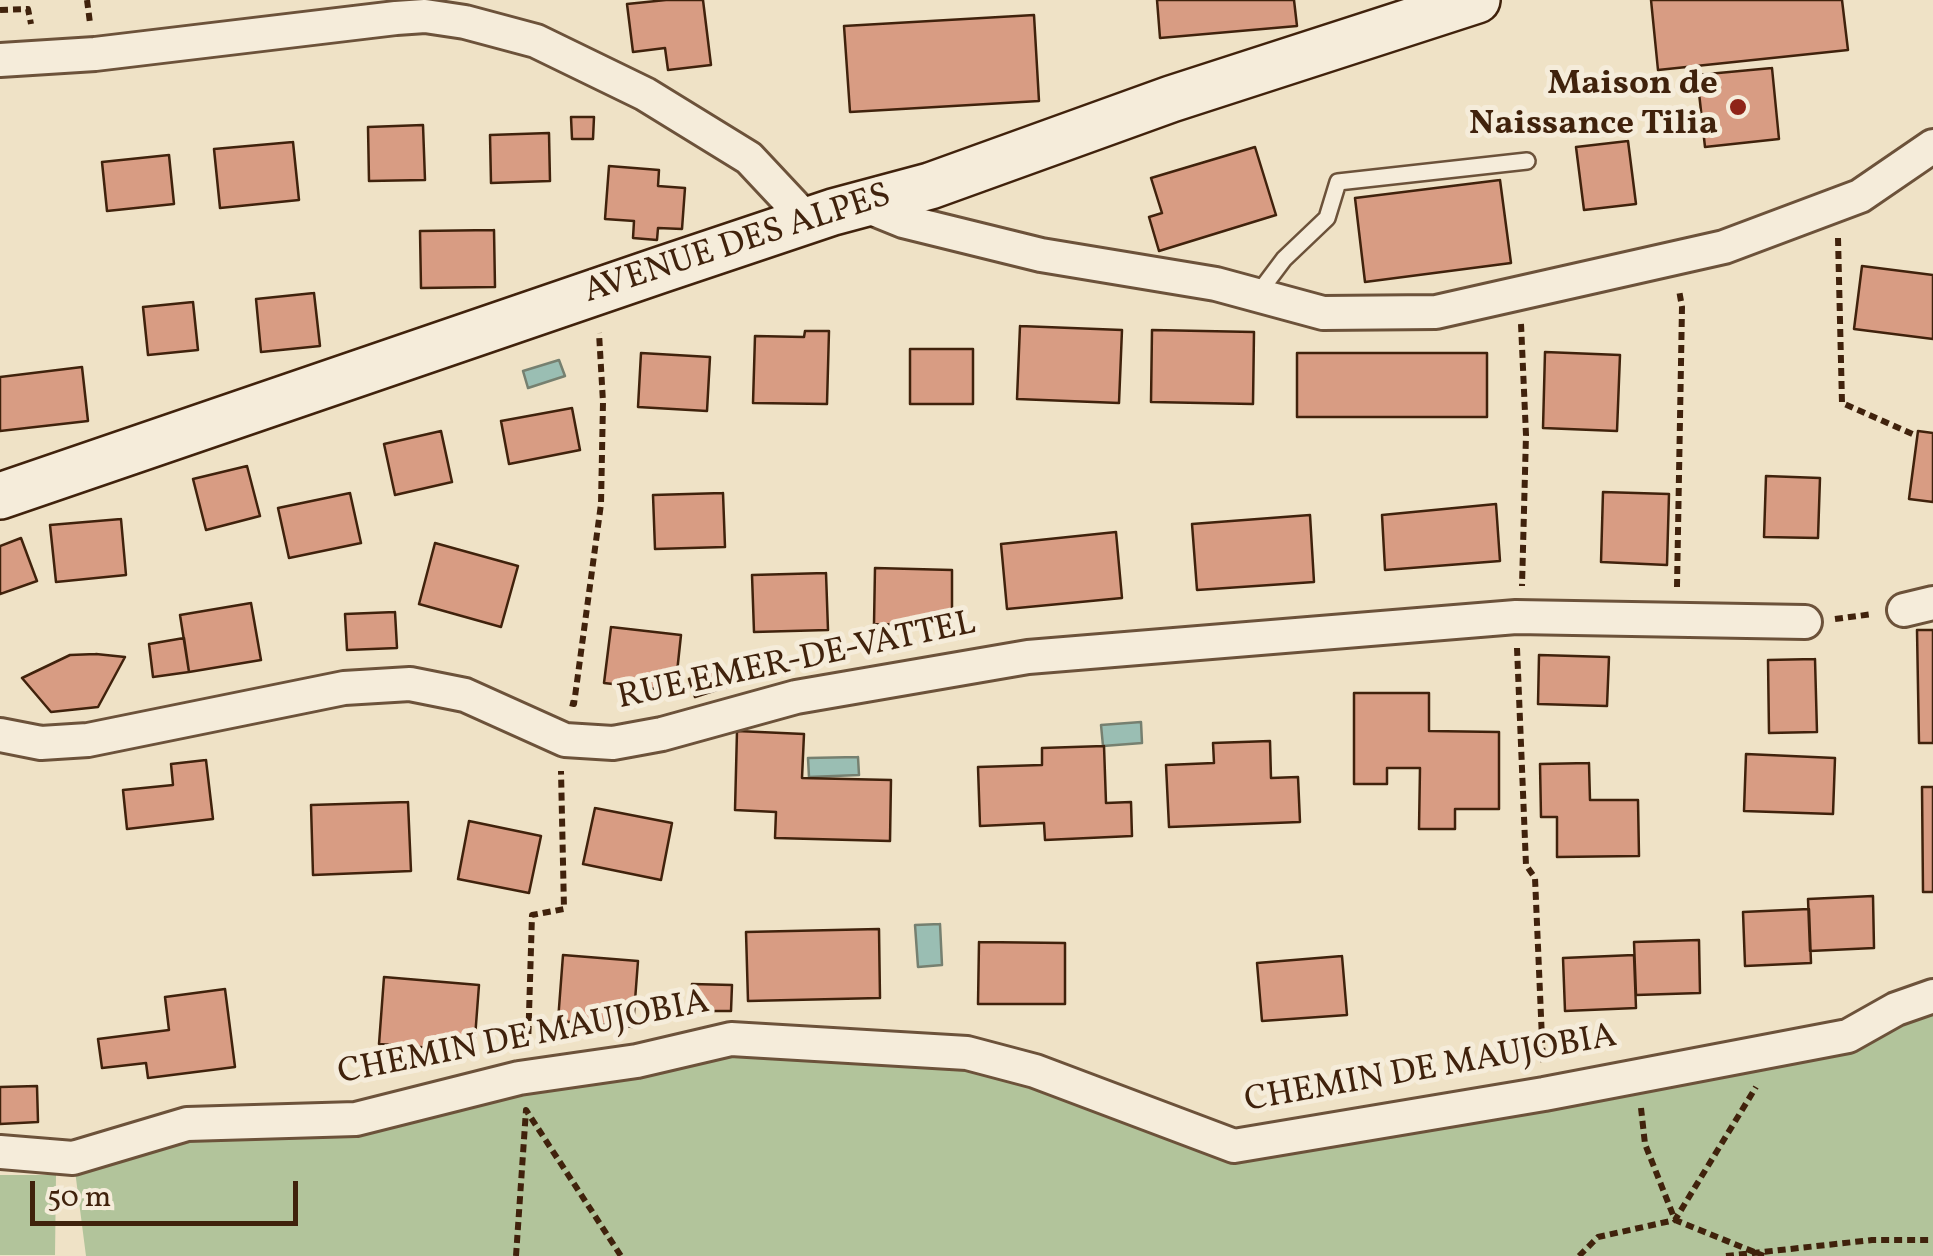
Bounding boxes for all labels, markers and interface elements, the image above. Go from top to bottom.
place label: Maison de Naissance Tilia [1469,66,1718,148]
marker: Maison de Naissance Tilia [1727,96,1749,118]
street label: AVENUE DES ALPES [579,177,897,315]
street label: RUE EMER-DE-VATTEL [614,605,980,721]
street label: CHEMIN DE MAUJOBIA [335,983,713,1097]
street label: CHEMIN DE MAUJOBIA [1242,1018,1620,1124]
scale bar [35,1161,302,1223]
text: 50 m [47,1177,111,1219]

